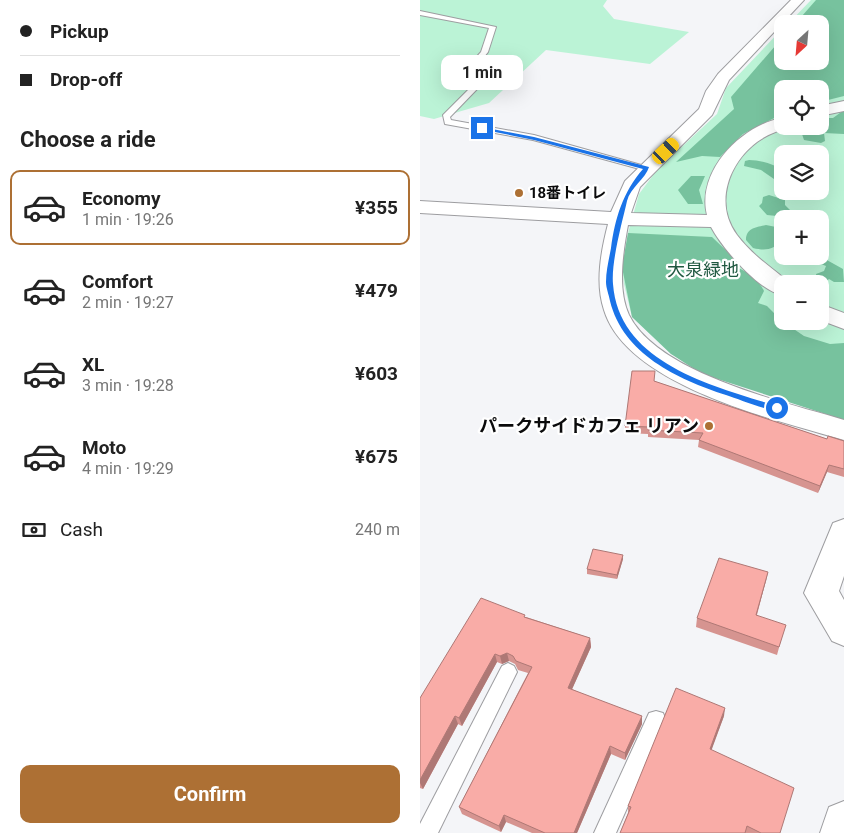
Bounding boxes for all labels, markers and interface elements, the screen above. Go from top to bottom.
north arrow [774,15,829,70]
map controls [774,15,829,330]
text: Pickup [50,20,109,43]
callout: 1 min [441,56,523,90]
text: 1 min [462,63,502,82]
text: Drop-off [50,68,122,91]
button: locate [774,80,829,135]
route end [471,117,493,139]
text: Choose a ride [20,127,156,152]
car [649,135,682,167]
button: layers [774,145,829,200]
place label: 18番トイレ [529,184,606,202]
icon: car [22,185,67,230]
text: Economy [82,187,161,210]
marker: 18番トイレ [513,187,525,199]
text: ¥355 [355,196,398,219]
text: 1 min · 19:26 [82,210,174,229]
button: + [774,210,829,265]
park label: 大泉緑地 [667,259,739,280]
icon: car [22,268,67,313]
text: Comfort [82,270,153,293]
button: − [774,275,829,330]
text: ¥479 [355,279,398,302]
text: 2 min · 19:27 [82,293,174,312]
icon: car [22,351,67,396]
text: XL [82,353,104,376]
text: ¥603 [355,362,398,385]
text: 3 min · 19:28 [82,376,174,395]
route start [766,397,788,419]
place label: パークサイドカフェ リアン [479,415,699,436]
marker: パークサイドカフェ リアン [703,420,715,432]
icon: car [22,434,67,479]
text: Moto [82,436,126,459]
text: ¥675 [355,445,398,468]
text: 4 min · 19:29 [82,459,174,478]
icon: cash [20,516,48,544]
text: Cash [60,518,103,541]
text: 240 m [355,520,400,539]
button: Confirm [20,765,400,823]

